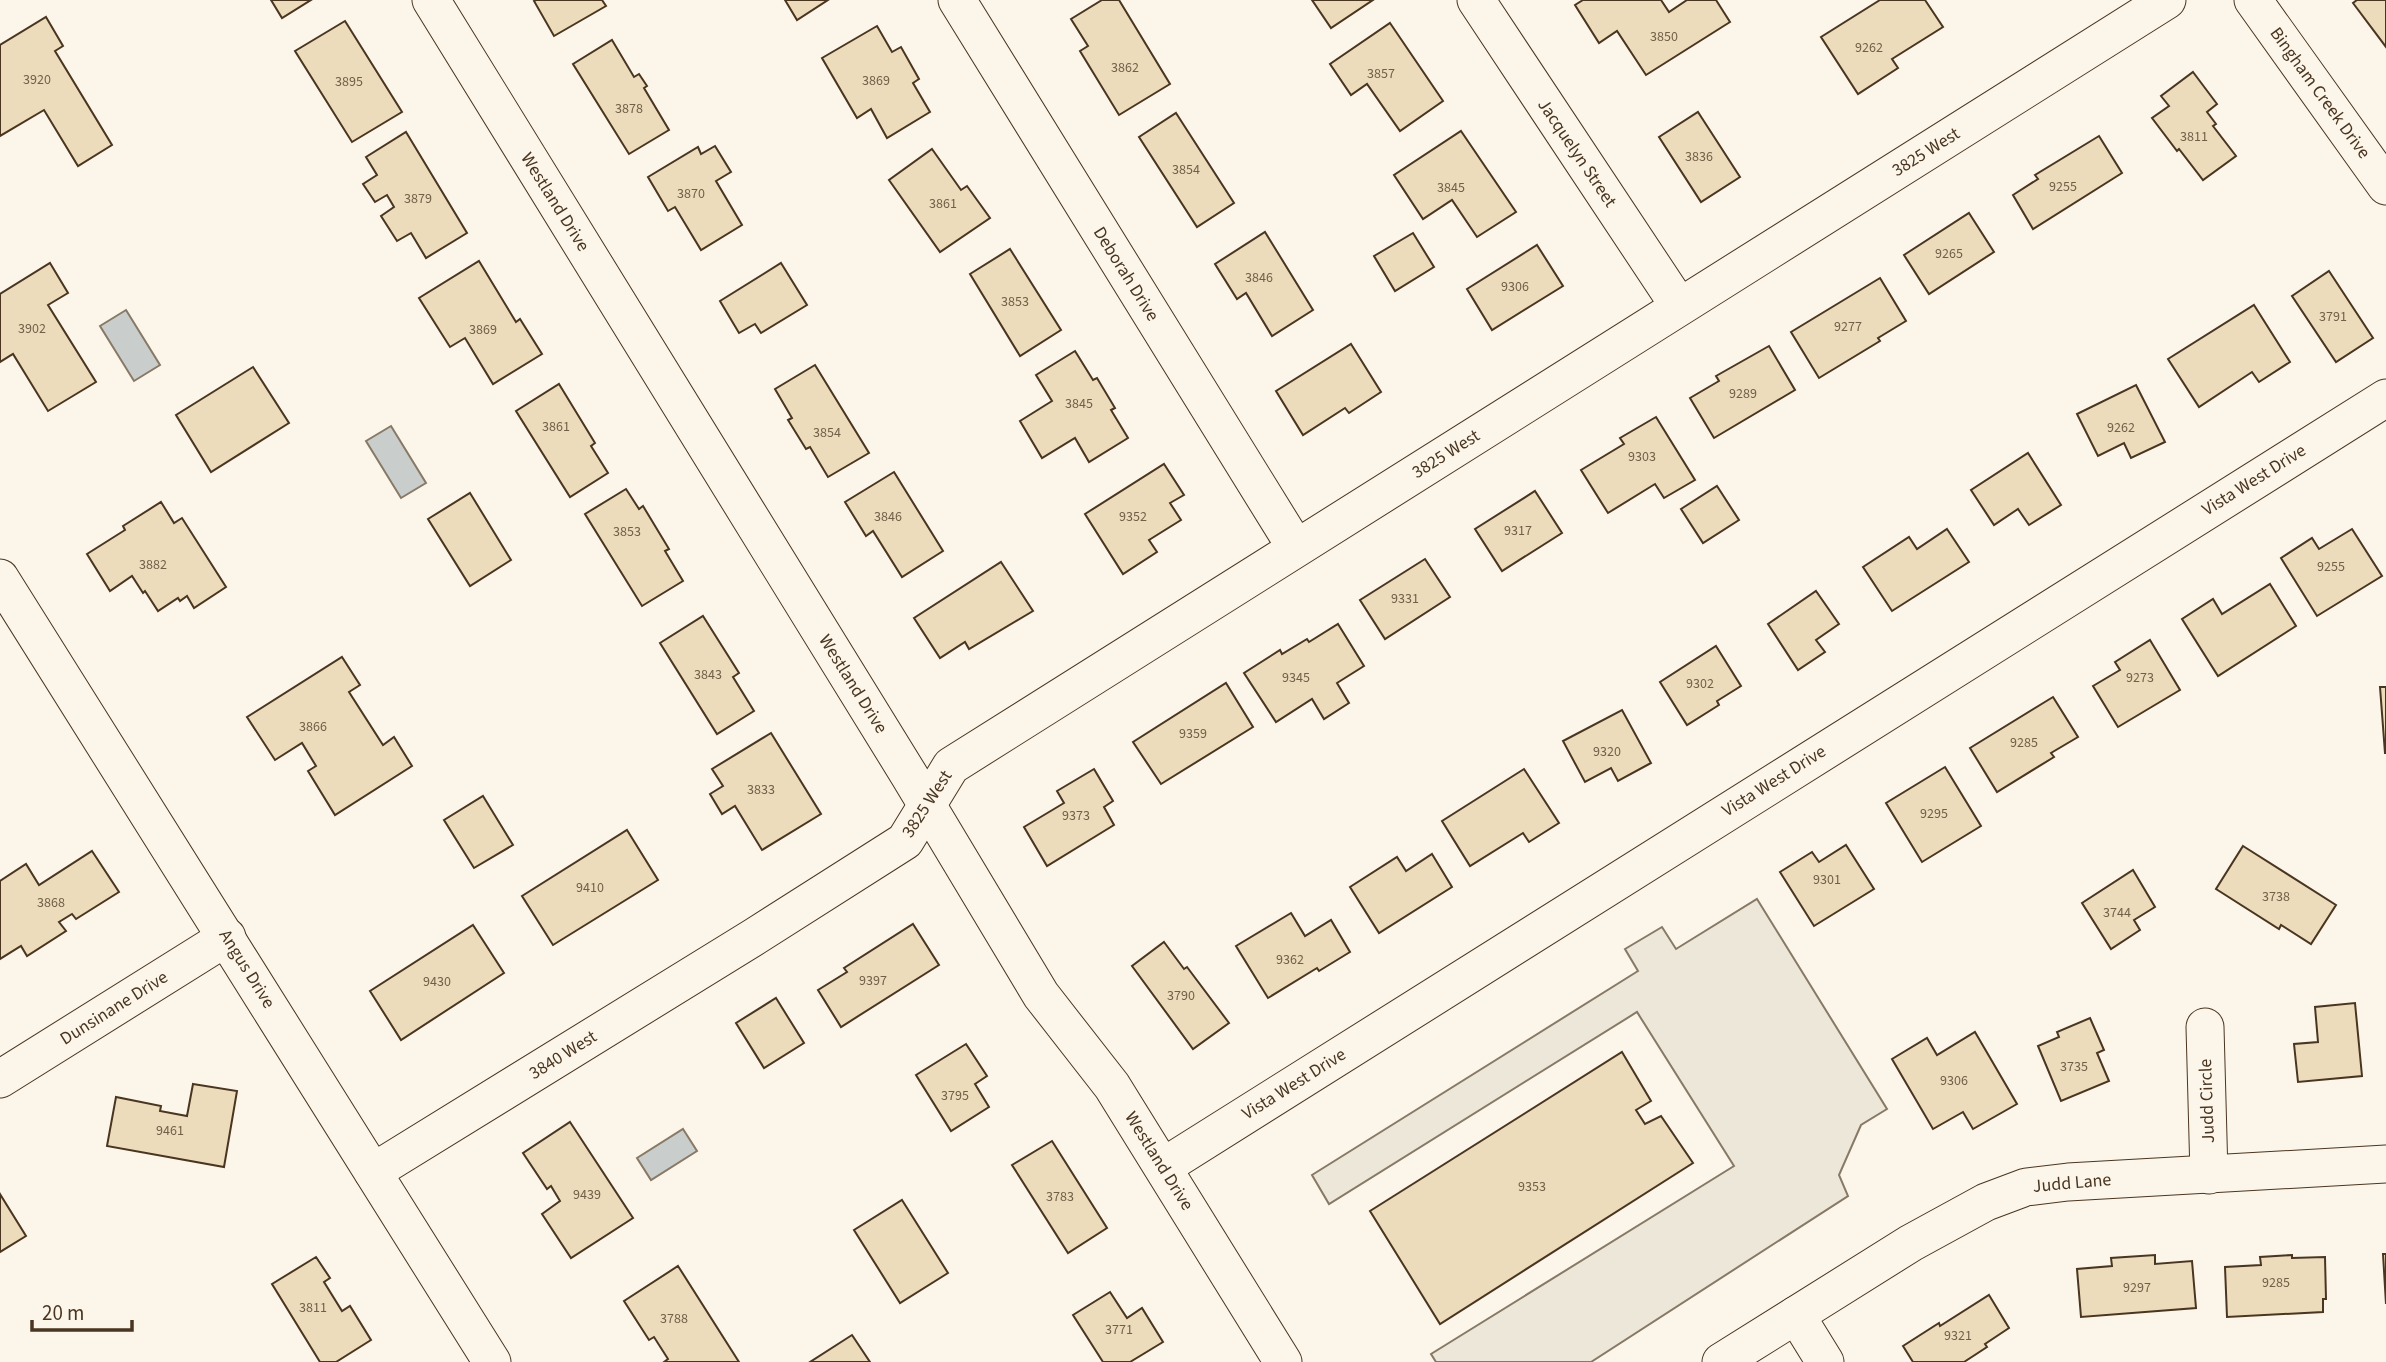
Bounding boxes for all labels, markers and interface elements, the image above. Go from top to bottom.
street label: Bingham Creek Drive [2264,22,2376,164]
house number: 3850 [1650,27,1678,47]
house number: 9262 [1855,38,1883,58]
house number: 3862 [1111,58,1139,78]
house number: 3857 [1367,64,1395,84]
house number: 3920 [23,70,51,90]
house number: 3869 [862,71,890,91]
house number: 3895 [335,72,363,92]
street label: Jacquelyn Street [1531,94,1623,212]
house number: 3878 [615,99,643,119]
street label: 3825 West [1887,121,1965,183]
house number: 3811 [2180,127,2208,147]
house number: 3836 [1685,147,1713,167]
street label: Westland Drive [515,148,595,256]
house number: 3854 [1172,160,1200,180]
house number: 9255 [2049,177,2077,197]
house number: 3845 [1437,178,1465,198]
house number: 3870 [677,184,705,204]
house number: 3879 [404,189,432,209]
house number: 3861 [929,194,957,214]
street label: Deborah Drive [1087,222,1165,326]
house number: 9265 [1935,244,1963,264]
house number: 3846 [1245,268,1273,288]
house number: 9306 [1501,277,1529,297]
house number: 3853 [1001,292,1029,312]
house number: 3791 [2319,307,2347,327]
house number: 9277 [1834,317,1862,337]
house number: 3902 [18,319,46,339]
house number: 3869 [469,320,497,340]
house number: 9289 [1729,384,1757,404]
house number: 3845 [1065,394,1093,414]
house number: 3861 [542,417,570,437]
house number: 9262 [2107,418,2135,438]
house number: 3854 [813,423,841,443]
street label: 3825 West [1407,423,1485,485]
street label: Vista West Drive [2197,438,2311,522]
house number: 9303 [1628,447,1656,467]
house number: 3846 [874,507,902,527]
house number: 9352 [1119,507,1147,527]
house number: 9317 [1504,521,1532,541]
house number: 3853 [613,522,641,542]
house number: 3882 [139,555,167,575]
house number: 9255 [2317,557,2345,577]
house number: 9331 [1391,589,1419,609]
street label: Westland Drive [813,630,893,738]
house number: 3843 [694,665,722,685]
house number: 9345 [1282,668,1310,688]
house number: 9273 [2126,668,2154,688]
house number: 9302 [1686,674,1714,694]
house number: 3866 [299,717,327,737]
house number: 9359 [1179,724,1207,744]
house number: 9285 [2010,733,2038,753]
street label: Vista West Drive [1717,739,1831,823]
house number: 9320 [1593,742,1621,762]
street label: 3825 West [896,765,958,843]
house number: 3833 [747,780,775,800]
house number: 9295 [1920,804,1948,824]
house number: 9373 [1062,806,1090,826]
house number: 9301 [1813,870,1841,890]
house number: 9410 [576,878,604,898]
house number: 3738 [2262,887,2290,907]
house number: 3868 [37,893,65,913]
house number: 3744 [2103,903,2131,923]
street label: Angus Drive [213,925,281,1013]
house number: 9362 [1276,950,1304,970]
street label: Dunsinane Drive [55,965,173,1051]
house number: 9397 [859,971,887,991]
house number: 9430 [423,972,451,992]
house number: 3790 [1167,986,1195,1006]
street label: 3840 West [524,1024,602,1086]
street label: Vista West Drive [1237,1042,1351,1126]
house number: 3735 [2060,1057,2088,1077]
street label: Judd Circle [2193,1058,2221,1144]
house number: 9306 [1940,1071,1968,1091]
house number: 3795 [941,1086,969,1106]
street label: Westland Drive [1119,1107,1199,1215]
house number: 9461 [156,1121,184,1141]
street label: Judd Lane [2032,1167,2112,1199]
house number: 9353 [1518,1177,1546,1197]
house number: 9439 [573,1185,601,1205]
house number: 3783 [1046,1187,1074,1207]
house number: 9285 [2262,1273,2290,1293]
house number: 9297 [2123,1278,2151,1298]
scale bar [32,1288,131,1332]
text: 20 m [42,1298,84,1328]
house number: 3811 [299,1298,327,1318]
house number: 3788 [660,1309,688,1329]
house number: 3771 [1105,1320,1133,1340]
house number: 9321 [1944,1326,1972,1346]

